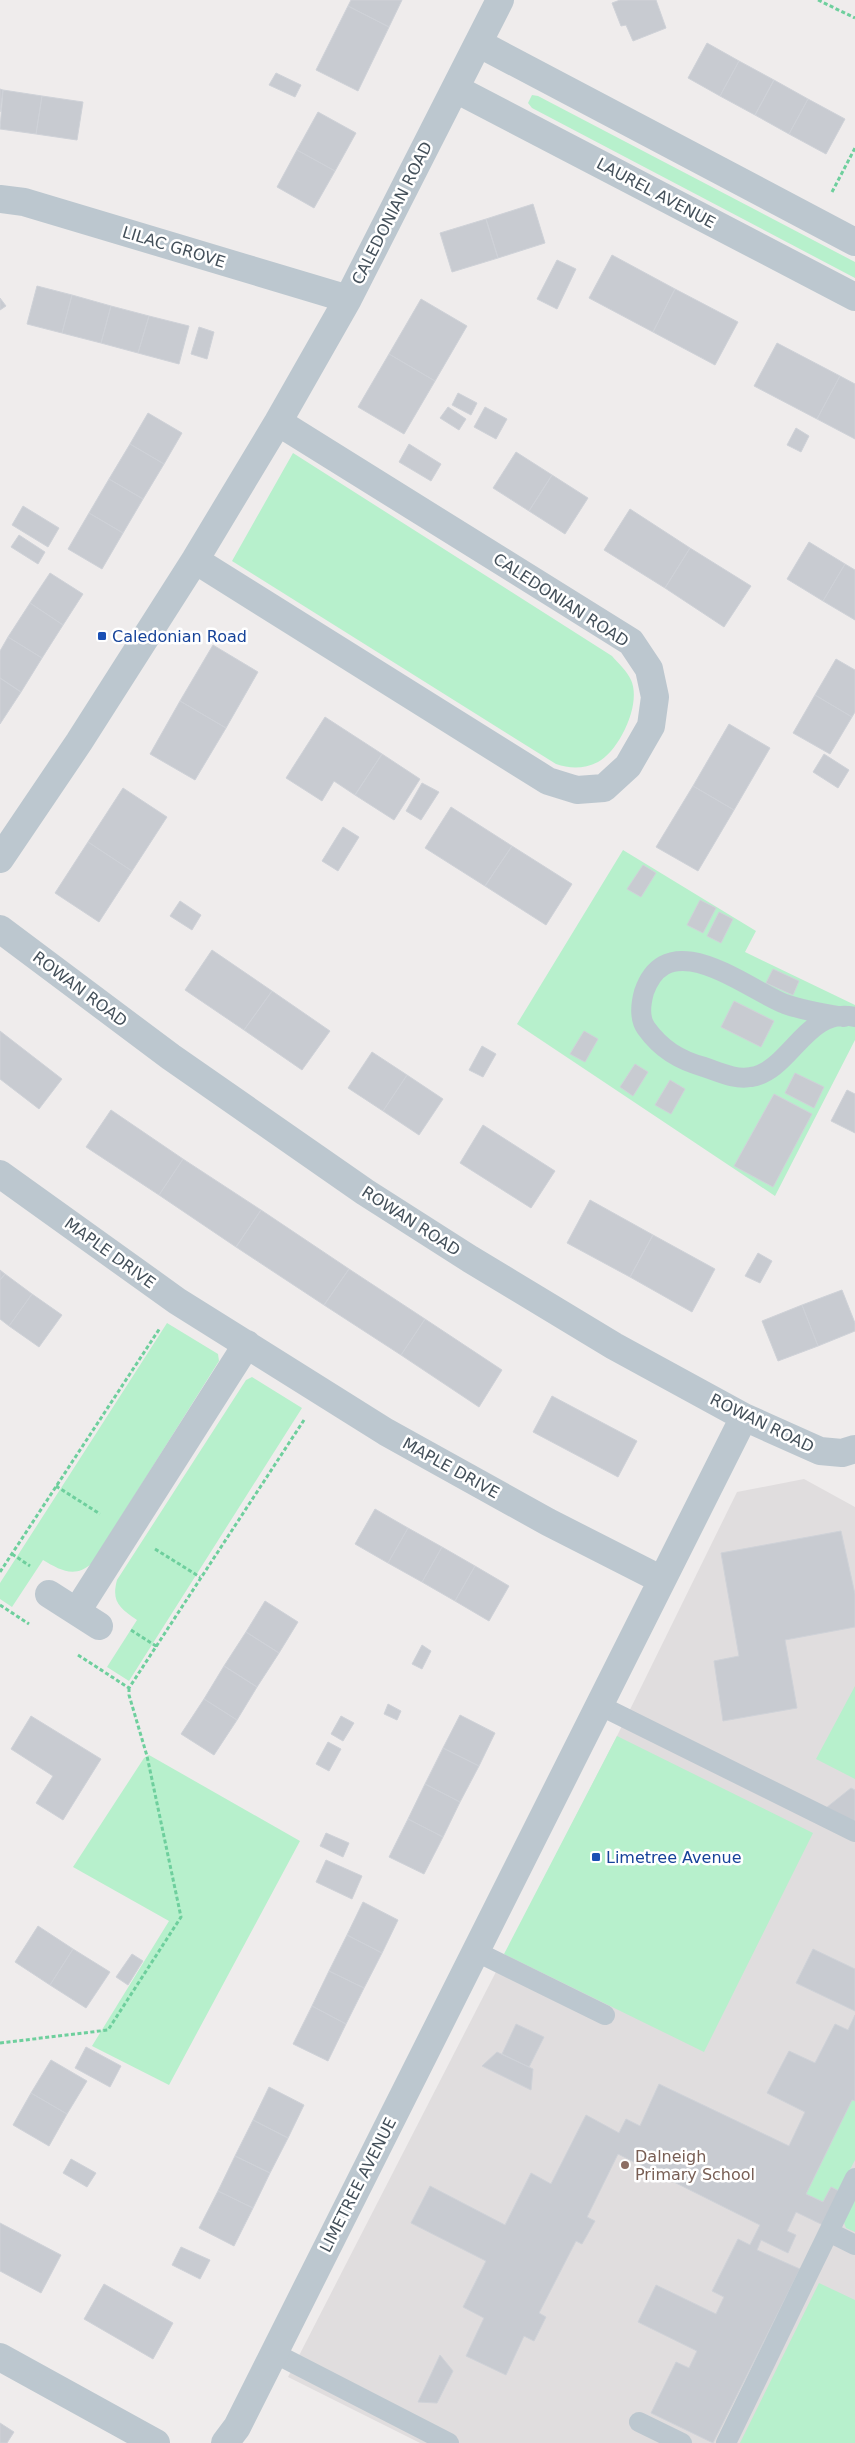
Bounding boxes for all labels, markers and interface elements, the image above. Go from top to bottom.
street label: CALEDONIAN ROAD [348,139,436,287]
street label: LAUREL AVENUE [593,154,719,232]
street label: LILAC GROVE [120,222,228,272]
street label: CALEDONIAN ROAD [490,549,632,651]
place label: Caledonian Road [112,627,247,646]
marker: Caledonian Road [96,630,108,642]
street label: ROWAN ROAD [29,947,131,1031]
street label: ROWAN ROAD [358,1182,464,1260]
street label: MAPLE DRIVE [61,1214,159,1292]
street label: ROWAN ROAD [707,1390,817,1456]
street label: MAPLE DRIVE [399,1434,503,1502]
place label: Limetree Avenue [606,1848,742,1867]
marker: Limetree Avenue [590,1851,602,1863]
street label: LIMETREE AVENUE [316,2115,400,2255]
place label: Dalneigh Primary School [635,2147,755,2184]
marker: Dalneigh Primary School [619,2159,631,2171]

